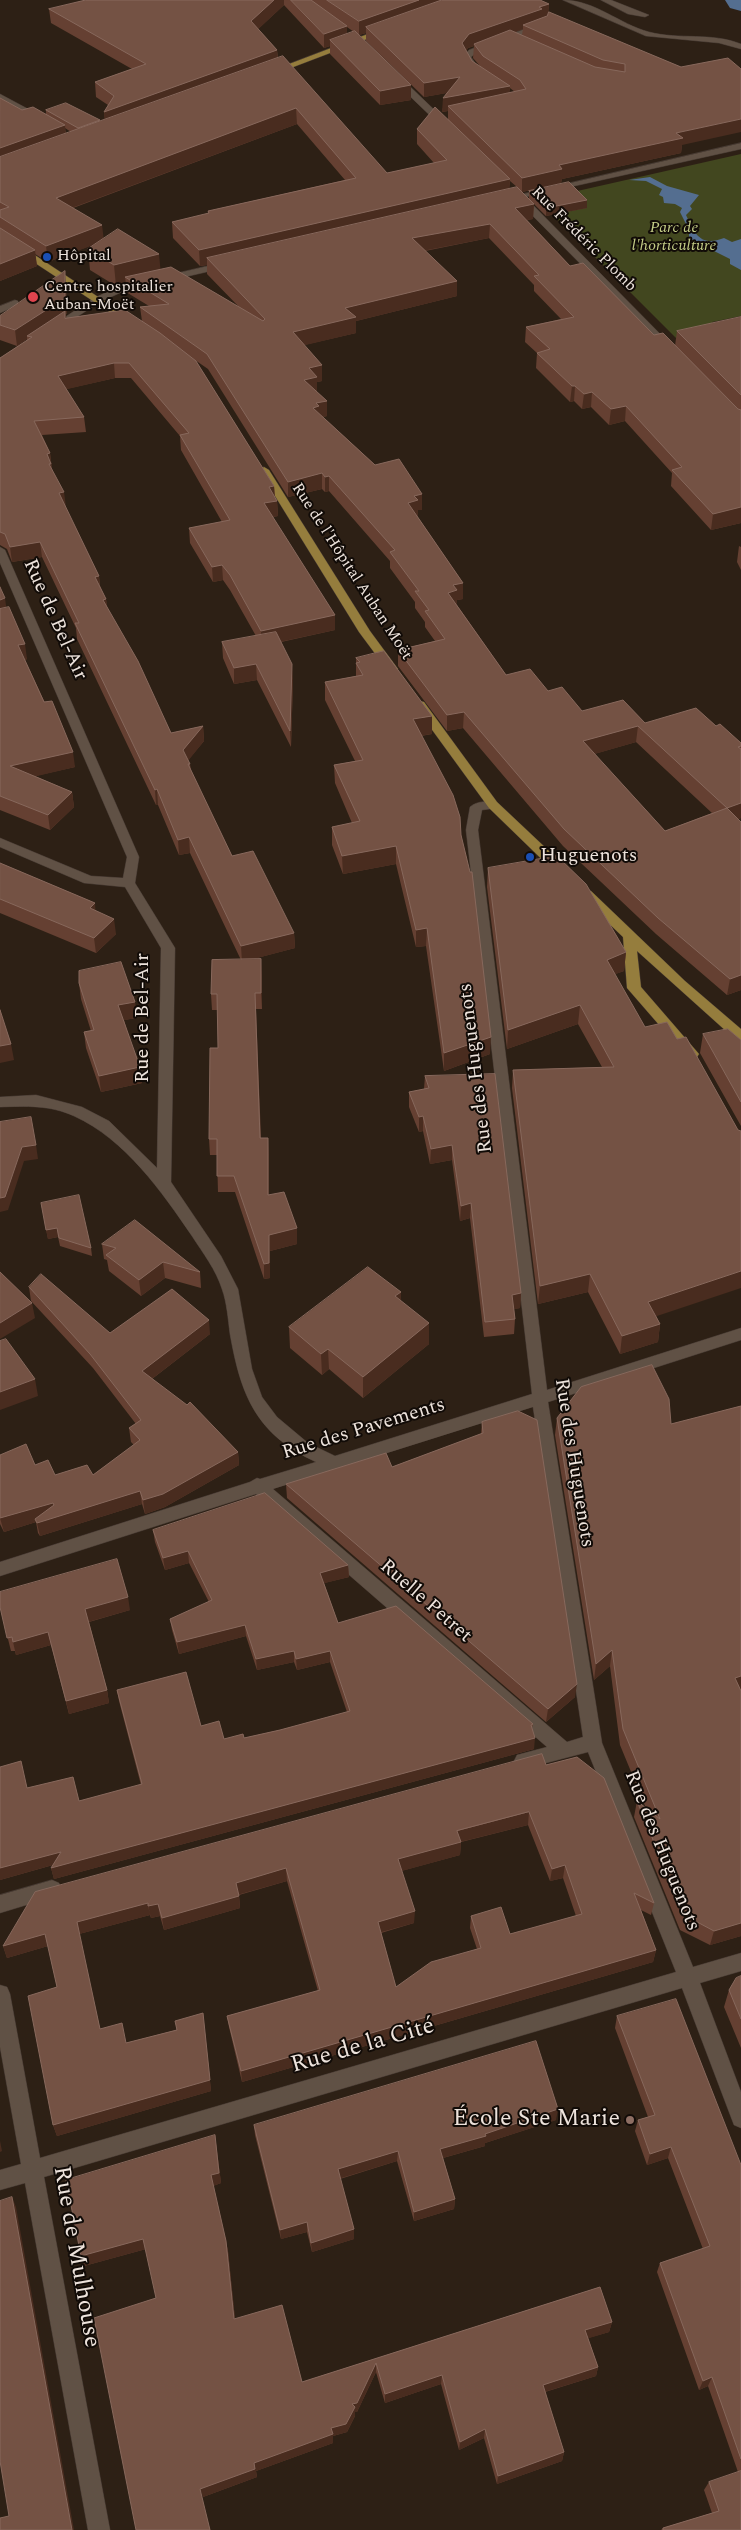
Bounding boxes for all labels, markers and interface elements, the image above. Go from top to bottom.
street label: Rue Frédéric Plomb [527,184,639,296]
park label: Parc de l'horticulture [632,219,716,257]
place label: Hôpital [57,247,111,267]
marker: Hôpital [41,251,53,263]
place label: Centre hospitalier Auban-Moët [44,278,173,316]
marker: Centre hospitalier Auban-Moët [26,290,40,304]
street label: Rue de l'Hôpital Auban Moët [287,480,415,664]
street label: Rue de Bel-Air [17,556,91,684]
place label: Huguenots [540,845,637,869]
marker: Huguenots [524,851,536,863]
street label: Rue de Bel-Air [132,953,156,1083]
street label: Rue des Huguenots [455,982,499,1154]
street label: Rue des Huguenots [548,1377,598,1549]
street label: Rue des Pavements [280,1394,448,1466]
street label: Ruelle Petret [374,1555,476,1649]
street label: Rue des Huguenots [618,1767,704,1935]
street label: Rue de la Cité [288,2013,438,2081]
place label: École Ste Marie [453,2106,620,2134]
marker: École Ste Marie [624,2114,636,2126]
street label: Rue de Mulhouse [45,2164,105,2350]

